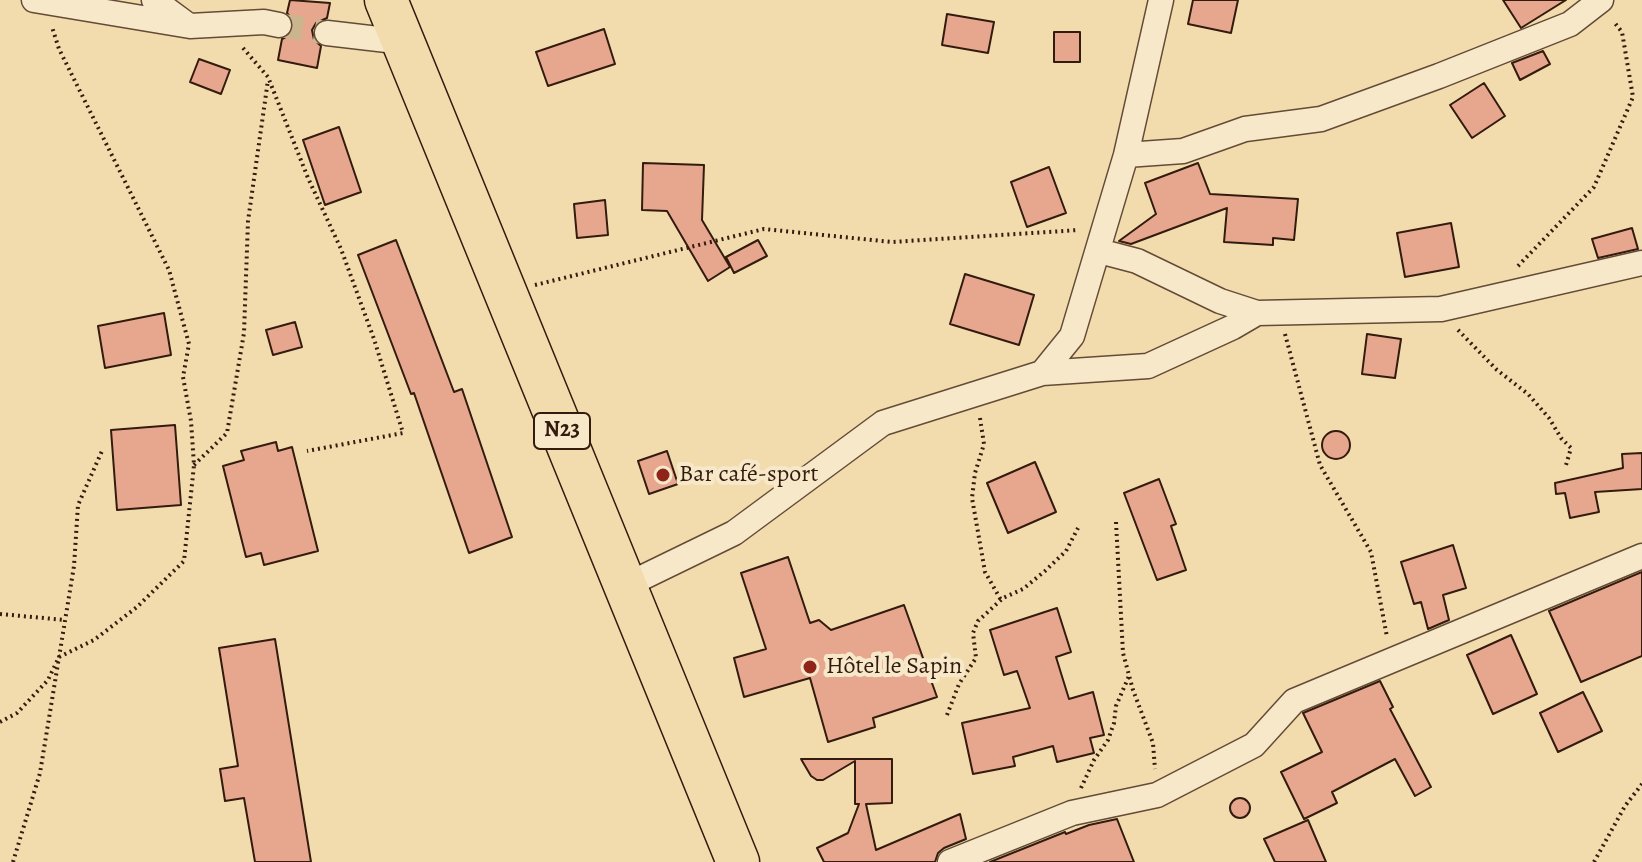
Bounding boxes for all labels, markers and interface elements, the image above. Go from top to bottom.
road number: N23 [534,413,590,449]
place label: Bar café-sport [679,461,818,489]
marker: Bar café-sport [654,466,672,484]
place label: Hôtel le Sapin [826,653,962,681]
marker: Hôtel le Sapin [801,658,819,676]

